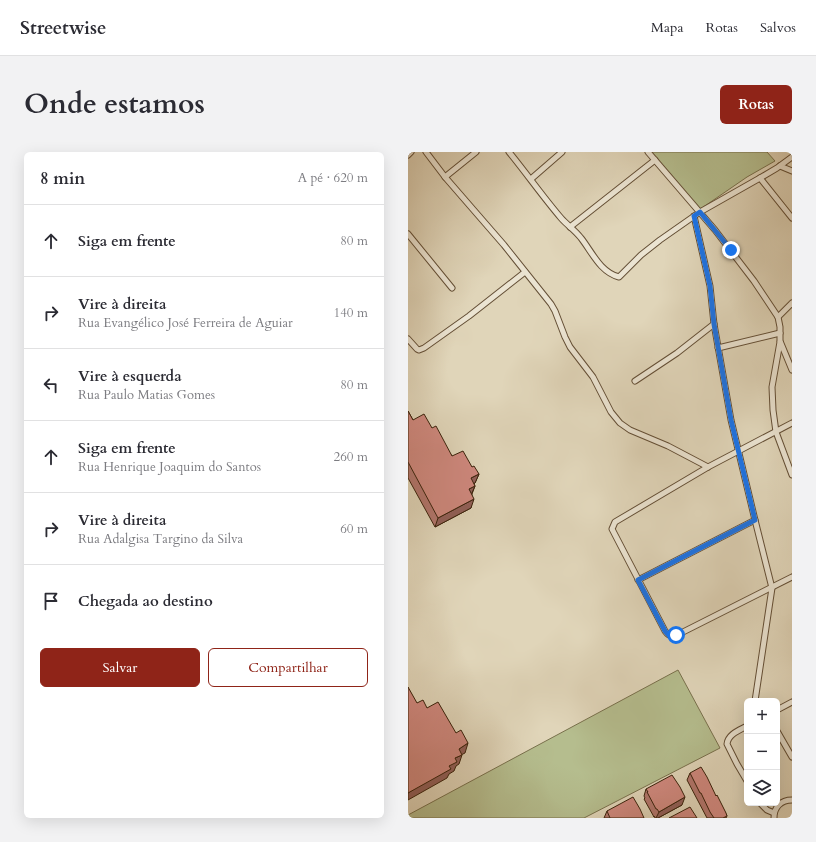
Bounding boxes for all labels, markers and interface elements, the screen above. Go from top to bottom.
text: Streetwise [20,15,107,41]
text: Mapa [651,18,684,37]
text: Rotas [706,18,738,37]
text: Salvos [760,18,796,37]
text: Onde estamos [24,85,205,123]
button: Rotas [720,85,792,124]
text: 8 min [40,167,85,190]
text: A pé · 620 m [298,169,368,187]
icon: ahead [40,230,62,252]
text: Siga em frente [78,231,176,251]
text: 80 m [340,232,368,250]
route end [722,241,740,259]
text: Vire à direita [78,294,166,314]
icon: right [40,302,62,324]
text: 140 m [334,304,368,322]
text: Rua Evangélico José Ferreira de Aguiar [78,314,293,332]
text: Vire à esquerda [78,366,182,386]
icon: left [40,374,62,396]
text: 80 m [340,376,368,394]
text: Rua Paulo Matias Gomes [78,386,215,404]
text: Siga em frente [78,438,176,458]
icon: ahead [40,446,62,468]
text: 260 m [334,448,368,466]
text: Rua Henrique Joaquim do Santos [78,458,261,476]
text: Vire à direita [78,510,166,530]
icon: right [40,518,62,540]
text: 60 m [340,520,368,538]
text: Rua Adalgisa Targino da Silva [78,530,243,548]
icon: arrive [40,590,62,612]
text: Chegada ao destino [78,591,213,611]
route start [667,626,685,644]
button: Salvar [40,648,200,687]
button: Compartilhar [208,648,368,687]
map controls [744,698,780,806]
button: + [744,698,780,734]
button: − [744,734,780,770]
button: layers [744,770,780,806]

